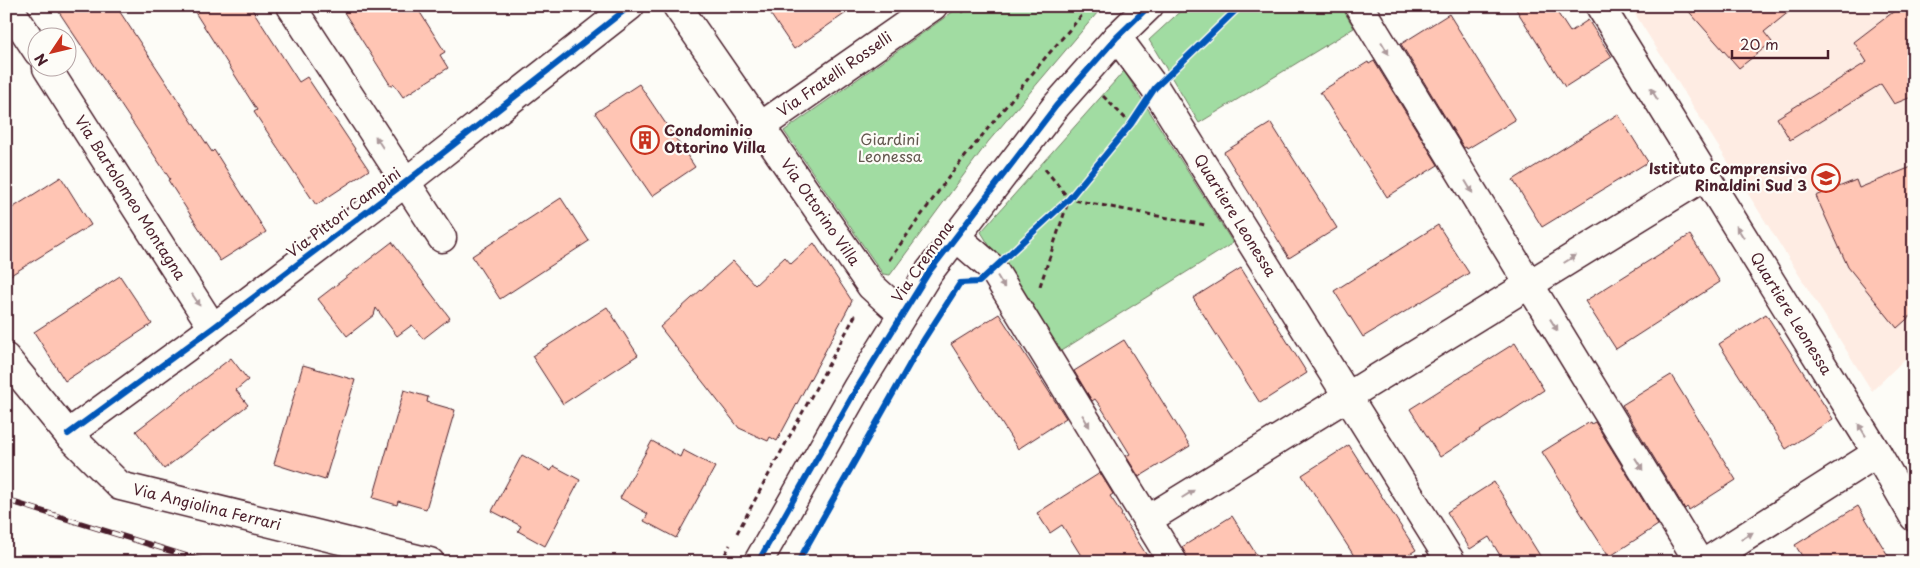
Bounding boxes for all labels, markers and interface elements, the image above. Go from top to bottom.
street label: Via Fratelli Rosselli [772,25,896,121]
north arrow [28,28,78,78]
scale bar [1732,28,1829,60]
text: 20 m [1740,32,1779,55]
one-way arrow [1380,41,1389,54]
text: N [29,49,53,70]
one-way arrow [1650,88,1659,101]
street label: Via Bartolomeo Montagna [70,110,193,285]
place label: Condominio Ottorino Villa [664,118,766,158]
building icon: Condominio Ottorino Villa [630,125,660,155]
park label: Giardini Leonessa [858,127,923,167]
one-way arrow [375,135,384,148]
street label: Quartiere Leonessa [1189,149,1283,281]
street label: Via Ottorino Villa [776,153,867,270]
place label: Istituto Comprensivo Rinaldini Sud 3 [1649,156,1807,196]
street label: Via Pittori Campini [281,161,405,263]
school or university icon: Istituto Comprensivo Rinaldini Sud 3 [1811,163,1841,193]
one-way arrow [1465,180,1474,193]
street label: Via Cremona [885,215,959,307]
one-way arrow [1735,226,1745,239]
street label: Quartiere Leonessa [1745,247,1839,379]
one-way arrow [1563,254,1577,263]
one-way arrow [997,276,1006,289]
one-way arrow [191,294,201,307]
one-way arrow [1549,319,1558,332]
one-way arrow [1082,414,1091,427]
one-way arrow [1858,424,1867,437]
one-way arrow [1634,457,1643,470]
street label: Via Angiolina Ferrari [131,477,284,535]
one-way arrow [1182,490,1195,499]
one-way arrow [1740,531,1754,540]

